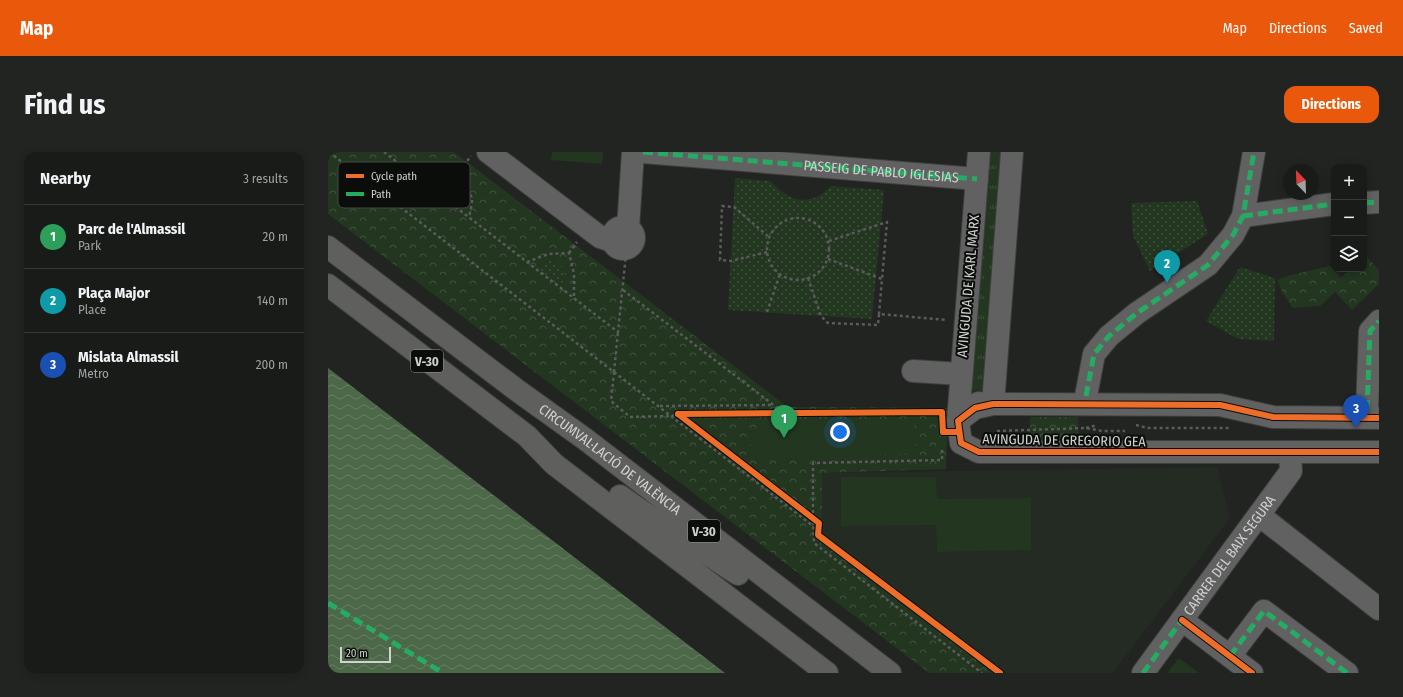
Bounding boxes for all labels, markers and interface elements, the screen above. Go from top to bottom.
text: Map [20,17,53,40]
text: Map [1223,20,1247,37]
text: Directions [1269,20,1327,37]
text: Saved [1349,20,1383,37]
button: Directions [1284,86,1379,123]
text: Find us [24,88,106,121]
street label: PASSEIG DE PABLO IGLESIAS [803,157,960,187]
legend [338,162,470,208]
north arrow [1283,164,1319,200]
map controls [1331,164,1367,272]
button: + [1331,164,1367,200]
text: Nearby [40,168,91,189]
text: Cycle path [371,170,417,183]
text: 3 results [243,171,288,186]
text: Path [371,188,391,201]
button: − [1331,200,1367,236]
street label: AVINGUDA DE KARL MARX [954,214,983,358]
text: Parc de l'Almassil [78,220,185,238]
text: 1 [50,229,56,244]
text: 20 m [262,229,288,244]
button: layers [1331,236,1367,272]
text: Park [78,238,101,253]
pin: 2 [1154,250,1180,283]
text: Plaça Major [78,284,150,302]
text: 2 [50,293,56,308]
text: 140 m [257,293,288,308]
text: Place [78,302,106,317]
text: Mislata Almassil [78,348,179,366]
road number: V-30 [411,350,443,372]
text: 3 [50,357,56,372]
text: 200 m [256,357,288,372]
text: Metro [78,366,109,381]
pin: 3 [1343,395,1369,428]
street label: CIRCUMVAL·LACIÓ DE VALÈNCIA [535,401,685,519]
pin: 1 [771,405,797,438]
your location [830,422,850,442]
street label: AVINGUDA DE GREGORIO GEA [982,431,1147,450]
street label: CARRER DEL BAIX SEGURA [1180,492,1280,619]
road number: V-30 [688,520,720,542]
scale bar [340,645,391,664]
text: 20 m [346,647,368,660]

